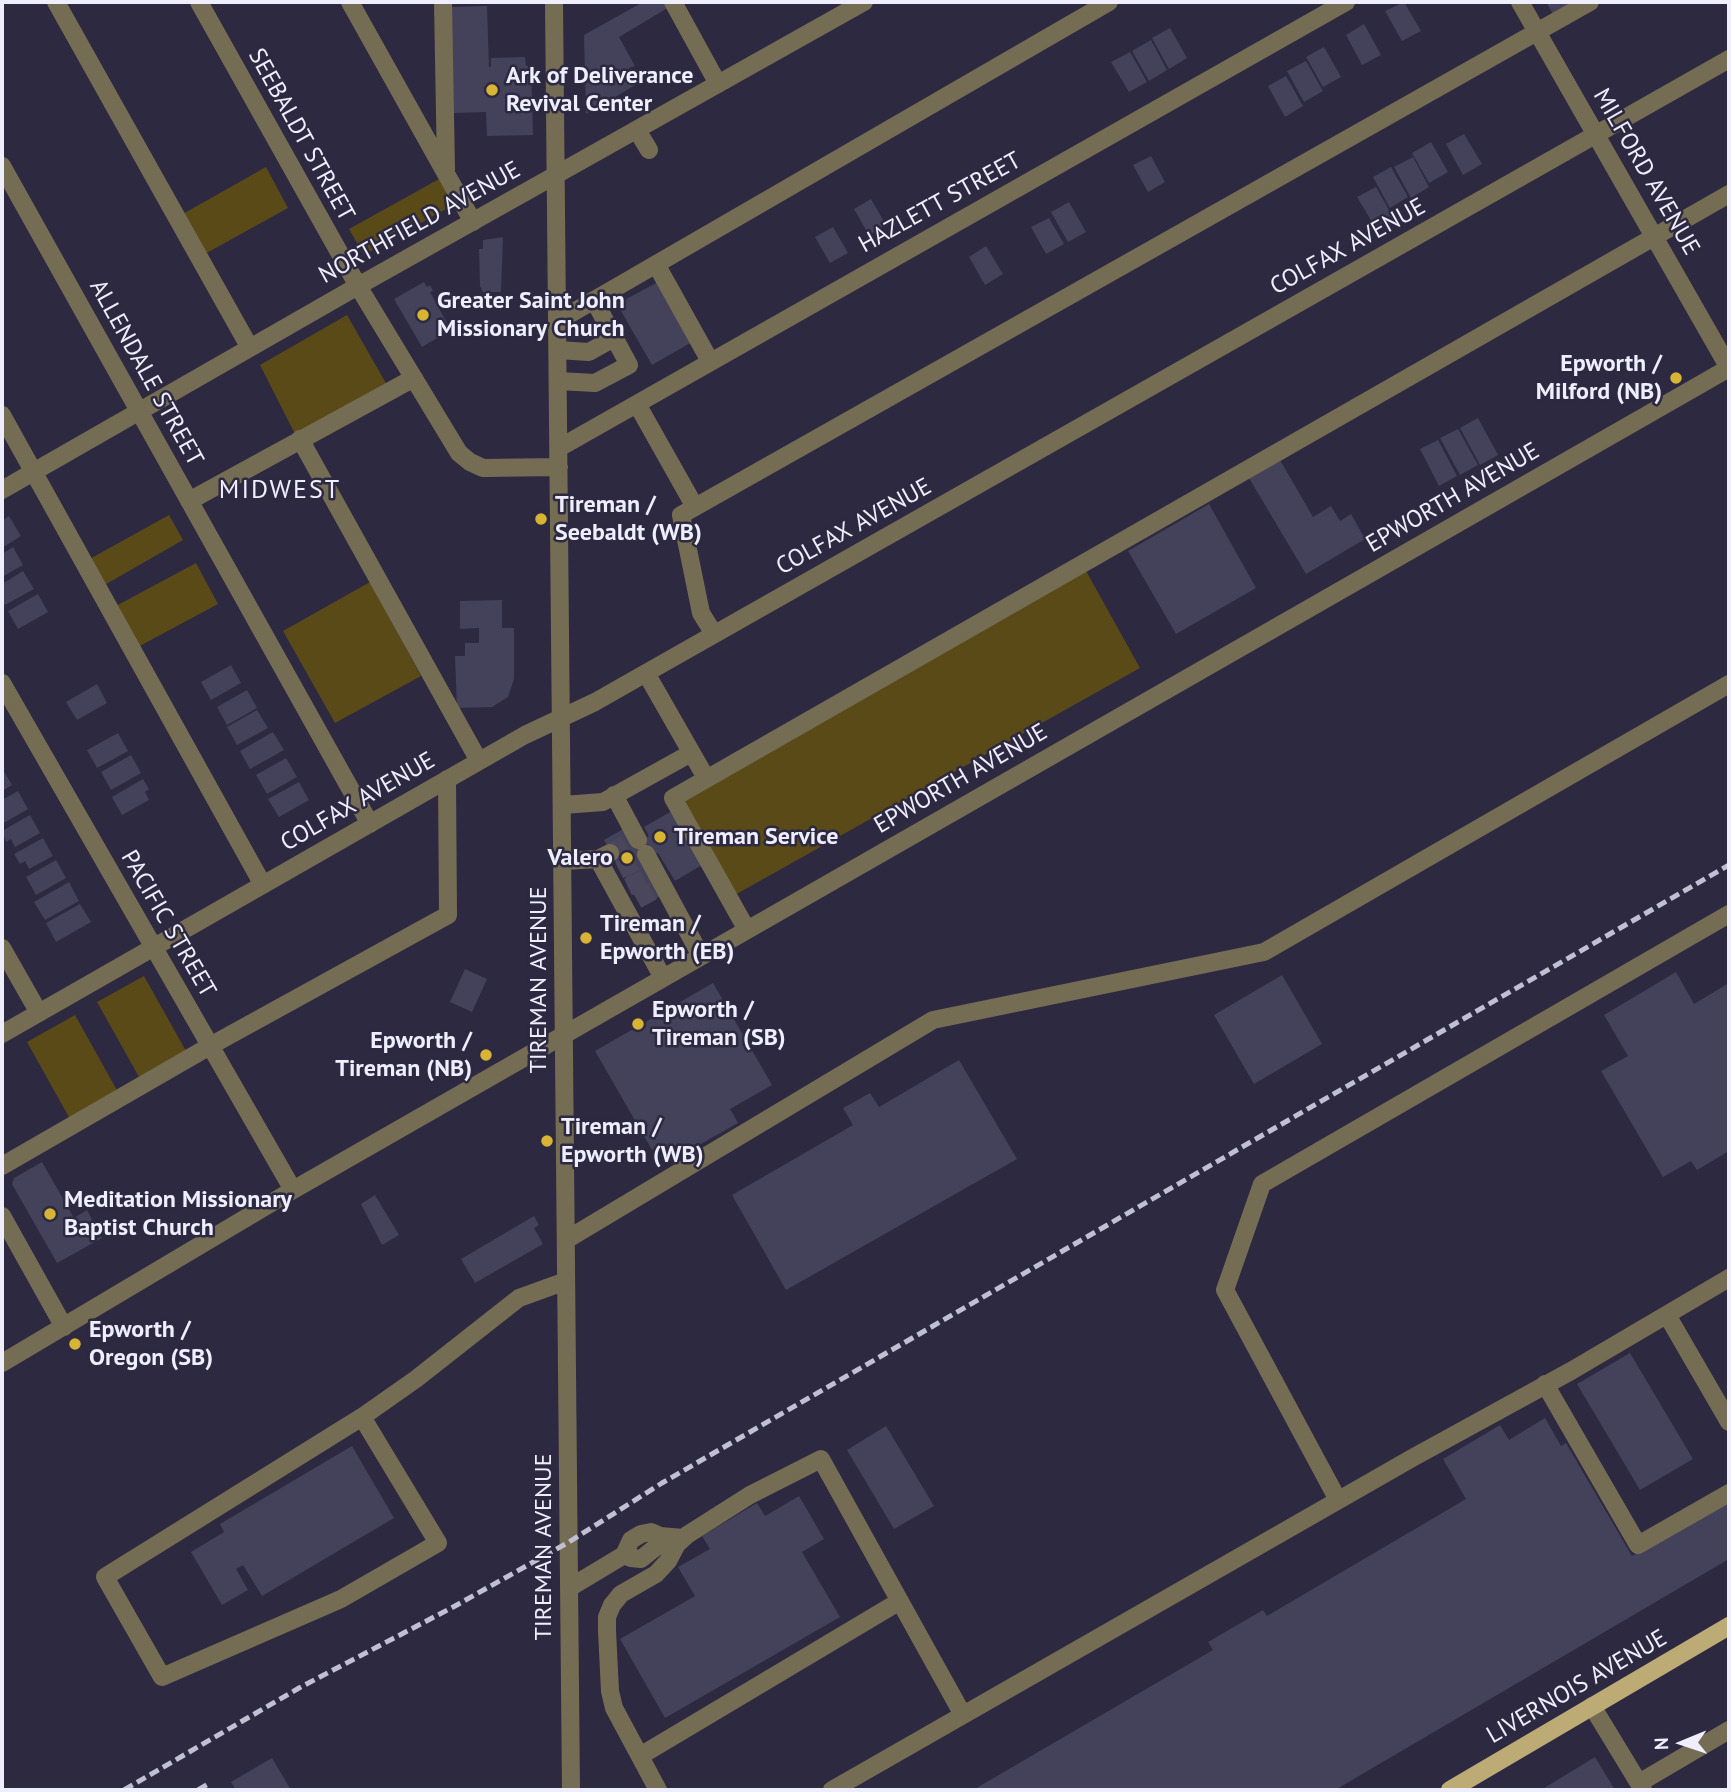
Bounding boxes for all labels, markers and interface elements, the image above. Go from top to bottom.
street label: SEEBALDT STREET [242,44,360,226]
place label: Ark of Deliverance Revival Center [506,62,693,118]
marker: Ark of Deliverance Revival Center [484,82,500,98]
street label: MILFORD AVENUE [1587,84,1705,260]
street label: HAZLETT STREET [854,147,1026,259]
street label: NORTHFIELD AVENUE [314,156,526,290]
street label: COLFAX AVENUE [1265,192,1431,302]
street label: ALLENDALE STREET [83,275,209,471]
place label: Greater Saint John Missionary Church [437,287,625,343]
marker: Greater Saint John Missionary Church [415,307,431,323]
place label: Epworth / Milford (NB) [1536,350,1662,406]
marker: Epworth / Milford (NB) [1668,370,1684,386]
street label: EPWORTH AVENUE [1361,437,1545,559]
street label: COLFAX AVENUE [771,472,937,582]
district label: MIDWEST [220,475,340,507]
place label: Tireman / Seebaldt (WB) [555,491,702,547]
marker: Tireman / Seebaldt (WB) [533,511,549,527]
street label: EPWORTH AVENUE [869,718,1053,840]
street label: COLFAX AVENUE [276,746,440,858]
place label: Tireman Service [674,823,838,851]
marker: Tireman Service [652,829,668,845]
place label: Valero [547,844,613,872]
street label: PACIFIC STREET [114,845,222,1003]
marker: Valero [619,850,635,866]
street label: TIREMAN AVENUE [525,886,553,1074]
place label: Tireman / Epworth (EB) [600,910,734,966]
marker: Tireman / Epworth (EB) [578,930,594,946]
place label: Epworth / Tireman (SB) [652,996,786,1052]
marker: Epworth / Tireman (SB) [630,1016,646,1032]
place label: Epworth / Tireman (NB) [335,1027,472,1083]
marker: Epworth / Tireman (NB) [478,1047,494,1063]
place label: Tireman / Epworth (WB) [561,1113,703,1169]
marker: Tireman / Epworth (WB) [539,1133,555,1149]
place label: Meditation Missionary Baptist Church [64,1186,292,1242]
marker: Meditation Missionary Baptist Church [42,1206,58,1222]
place label: Epworth / Oregon (SB) [89,1316,213,1372]
marker: Epworth / Oregon (SB) [67,1336,83,1352]
street label: TIREMAN AVENUE [530,1453,558,1641]
street label: LIVERNOIS AVENUE [1482,1624,1672,1750]
north arrow [1647,1708,1717,1778]

